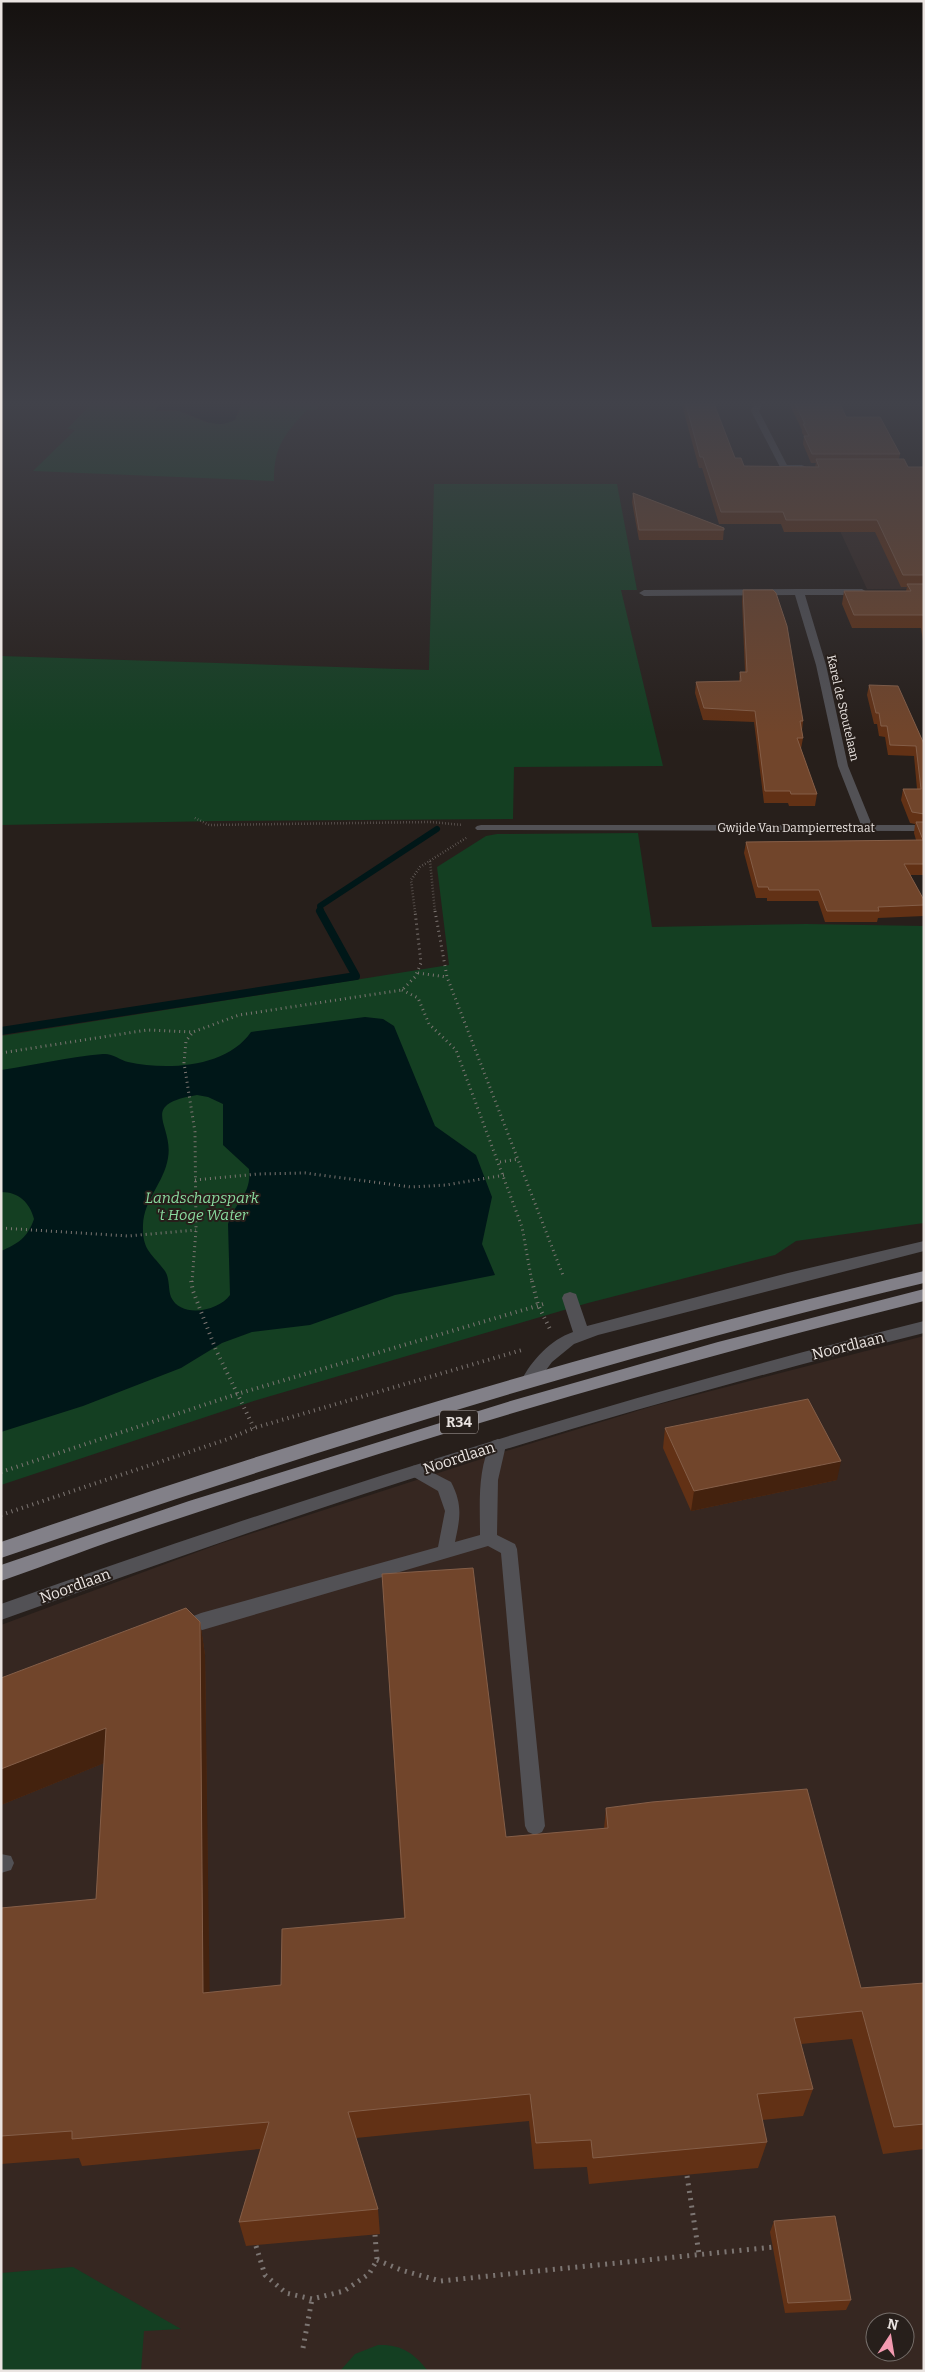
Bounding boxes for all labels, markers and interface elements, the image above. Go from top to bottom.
street label: Karel de Stoutelaan [824,654,862,763]
street label: Gwijde Van Dampierrestraat [717,821,876,835]
park label: Landschapspark 't Hoge Water [145,1189,260,1224]
street label: Noordlaan [810,1328,887,1364]
road number: R34 [440,1410,478,1434]
street label: Noordlaan [421,1438,497,1478]
street label: Noordlaan [37,1565,113,1607]
north arrow [865,2312,915,2362]
text: N [886,2315,900,2334]

